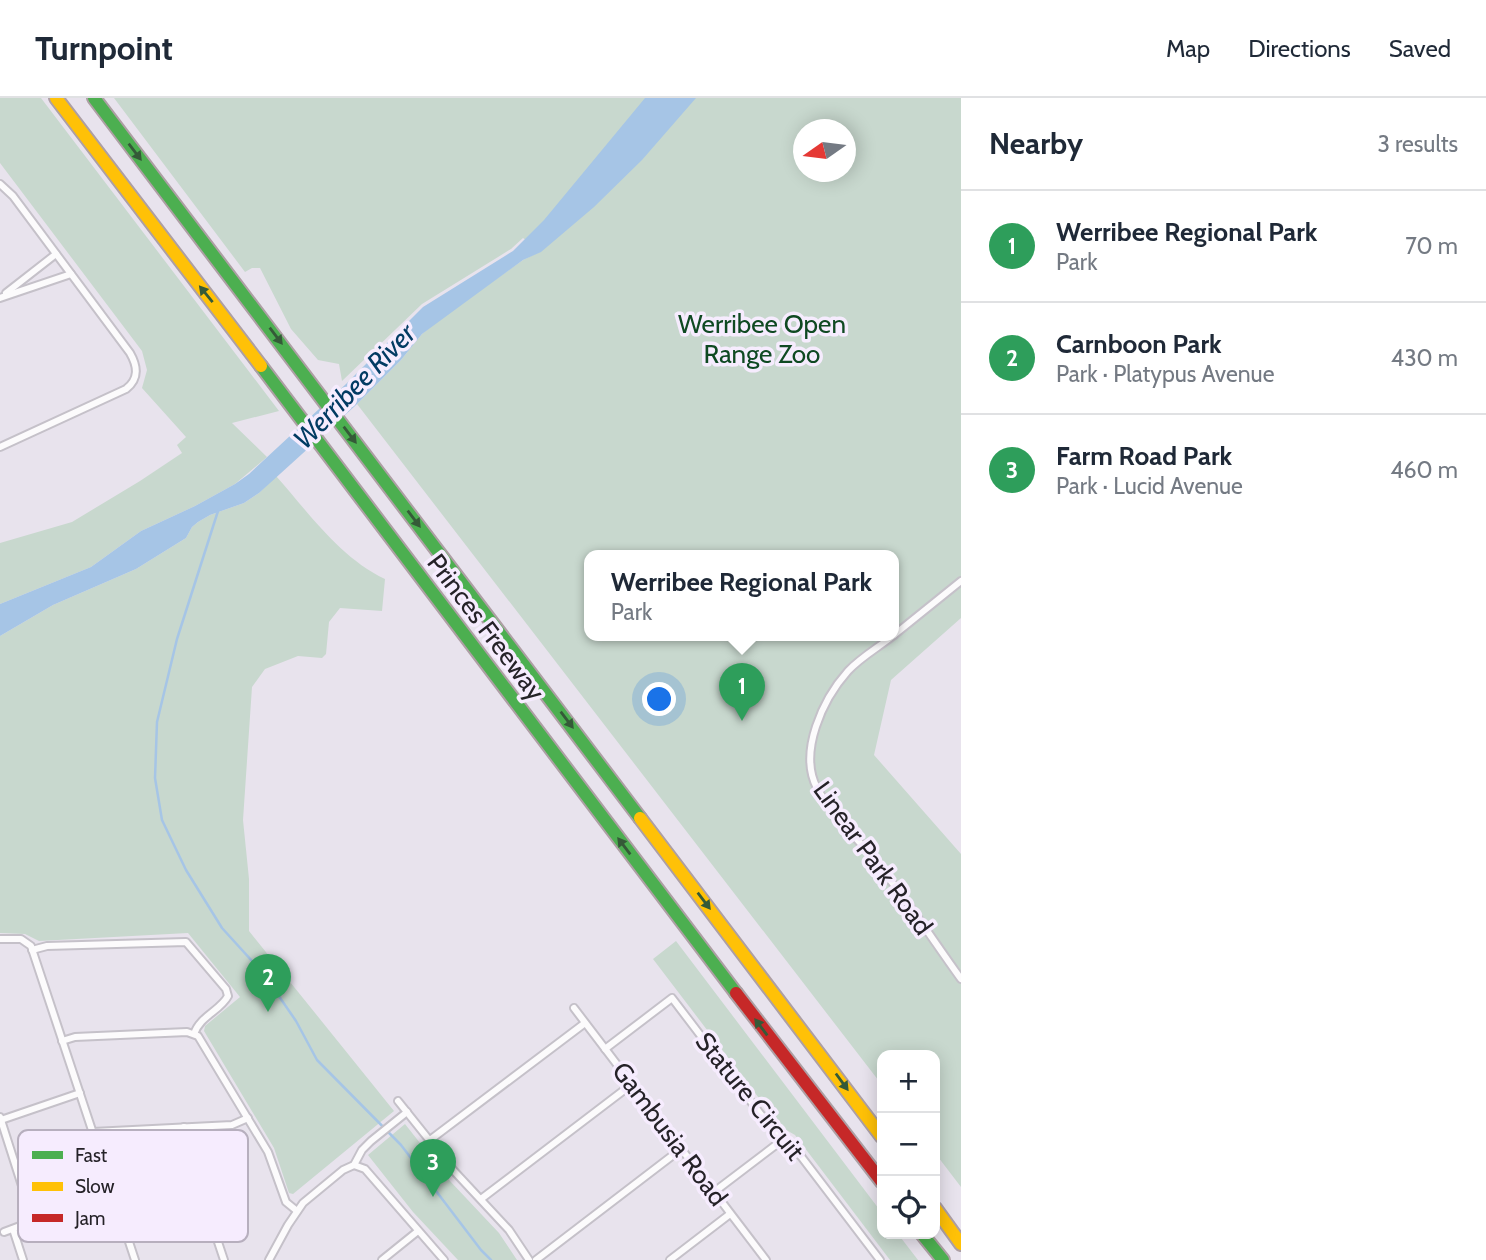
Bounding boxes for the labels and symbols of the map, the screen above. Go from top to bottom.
north arrow [793,119,856,182]
one-way arrow [128,143,143,161]
one-way arrow [198,285,213,303]
park label: Werribee Open Range Zoo [678,308,846,370]
water label: Werribee River [286,315,423,456]
one-way arrow [268,327,283,345]
one-way arrow [342,425,357,443]
one-way arrow [407,510,421,528]
street label: Princes Freeway [420,547,552,707]
pin: 1 [719,663,765,721]
your location [642,682,676,716]
one-way arrow [559,711,573,729]
street label: Linear Park Road [807,775,939,941]
one-way arrow [617,837,631,855]
one-way arrow [697,892,711,910]
pin: 2 [245,954,291,1012]
one-way arrow [755,1018,769,1036]
street label: Stature Circuit [689,1026,811,1167]
street label: Gambusia Road [606,1056,734,1212]
one-way arrow [834,1073,849,1091]
legend [18,1130,248,1242]
pin: 3 [410,1139,456,1197]
text: Fast [75,1144,108,1167]
text: Slow [75,1175,115,1198]
text: Jam [74,1207,105,1230]

